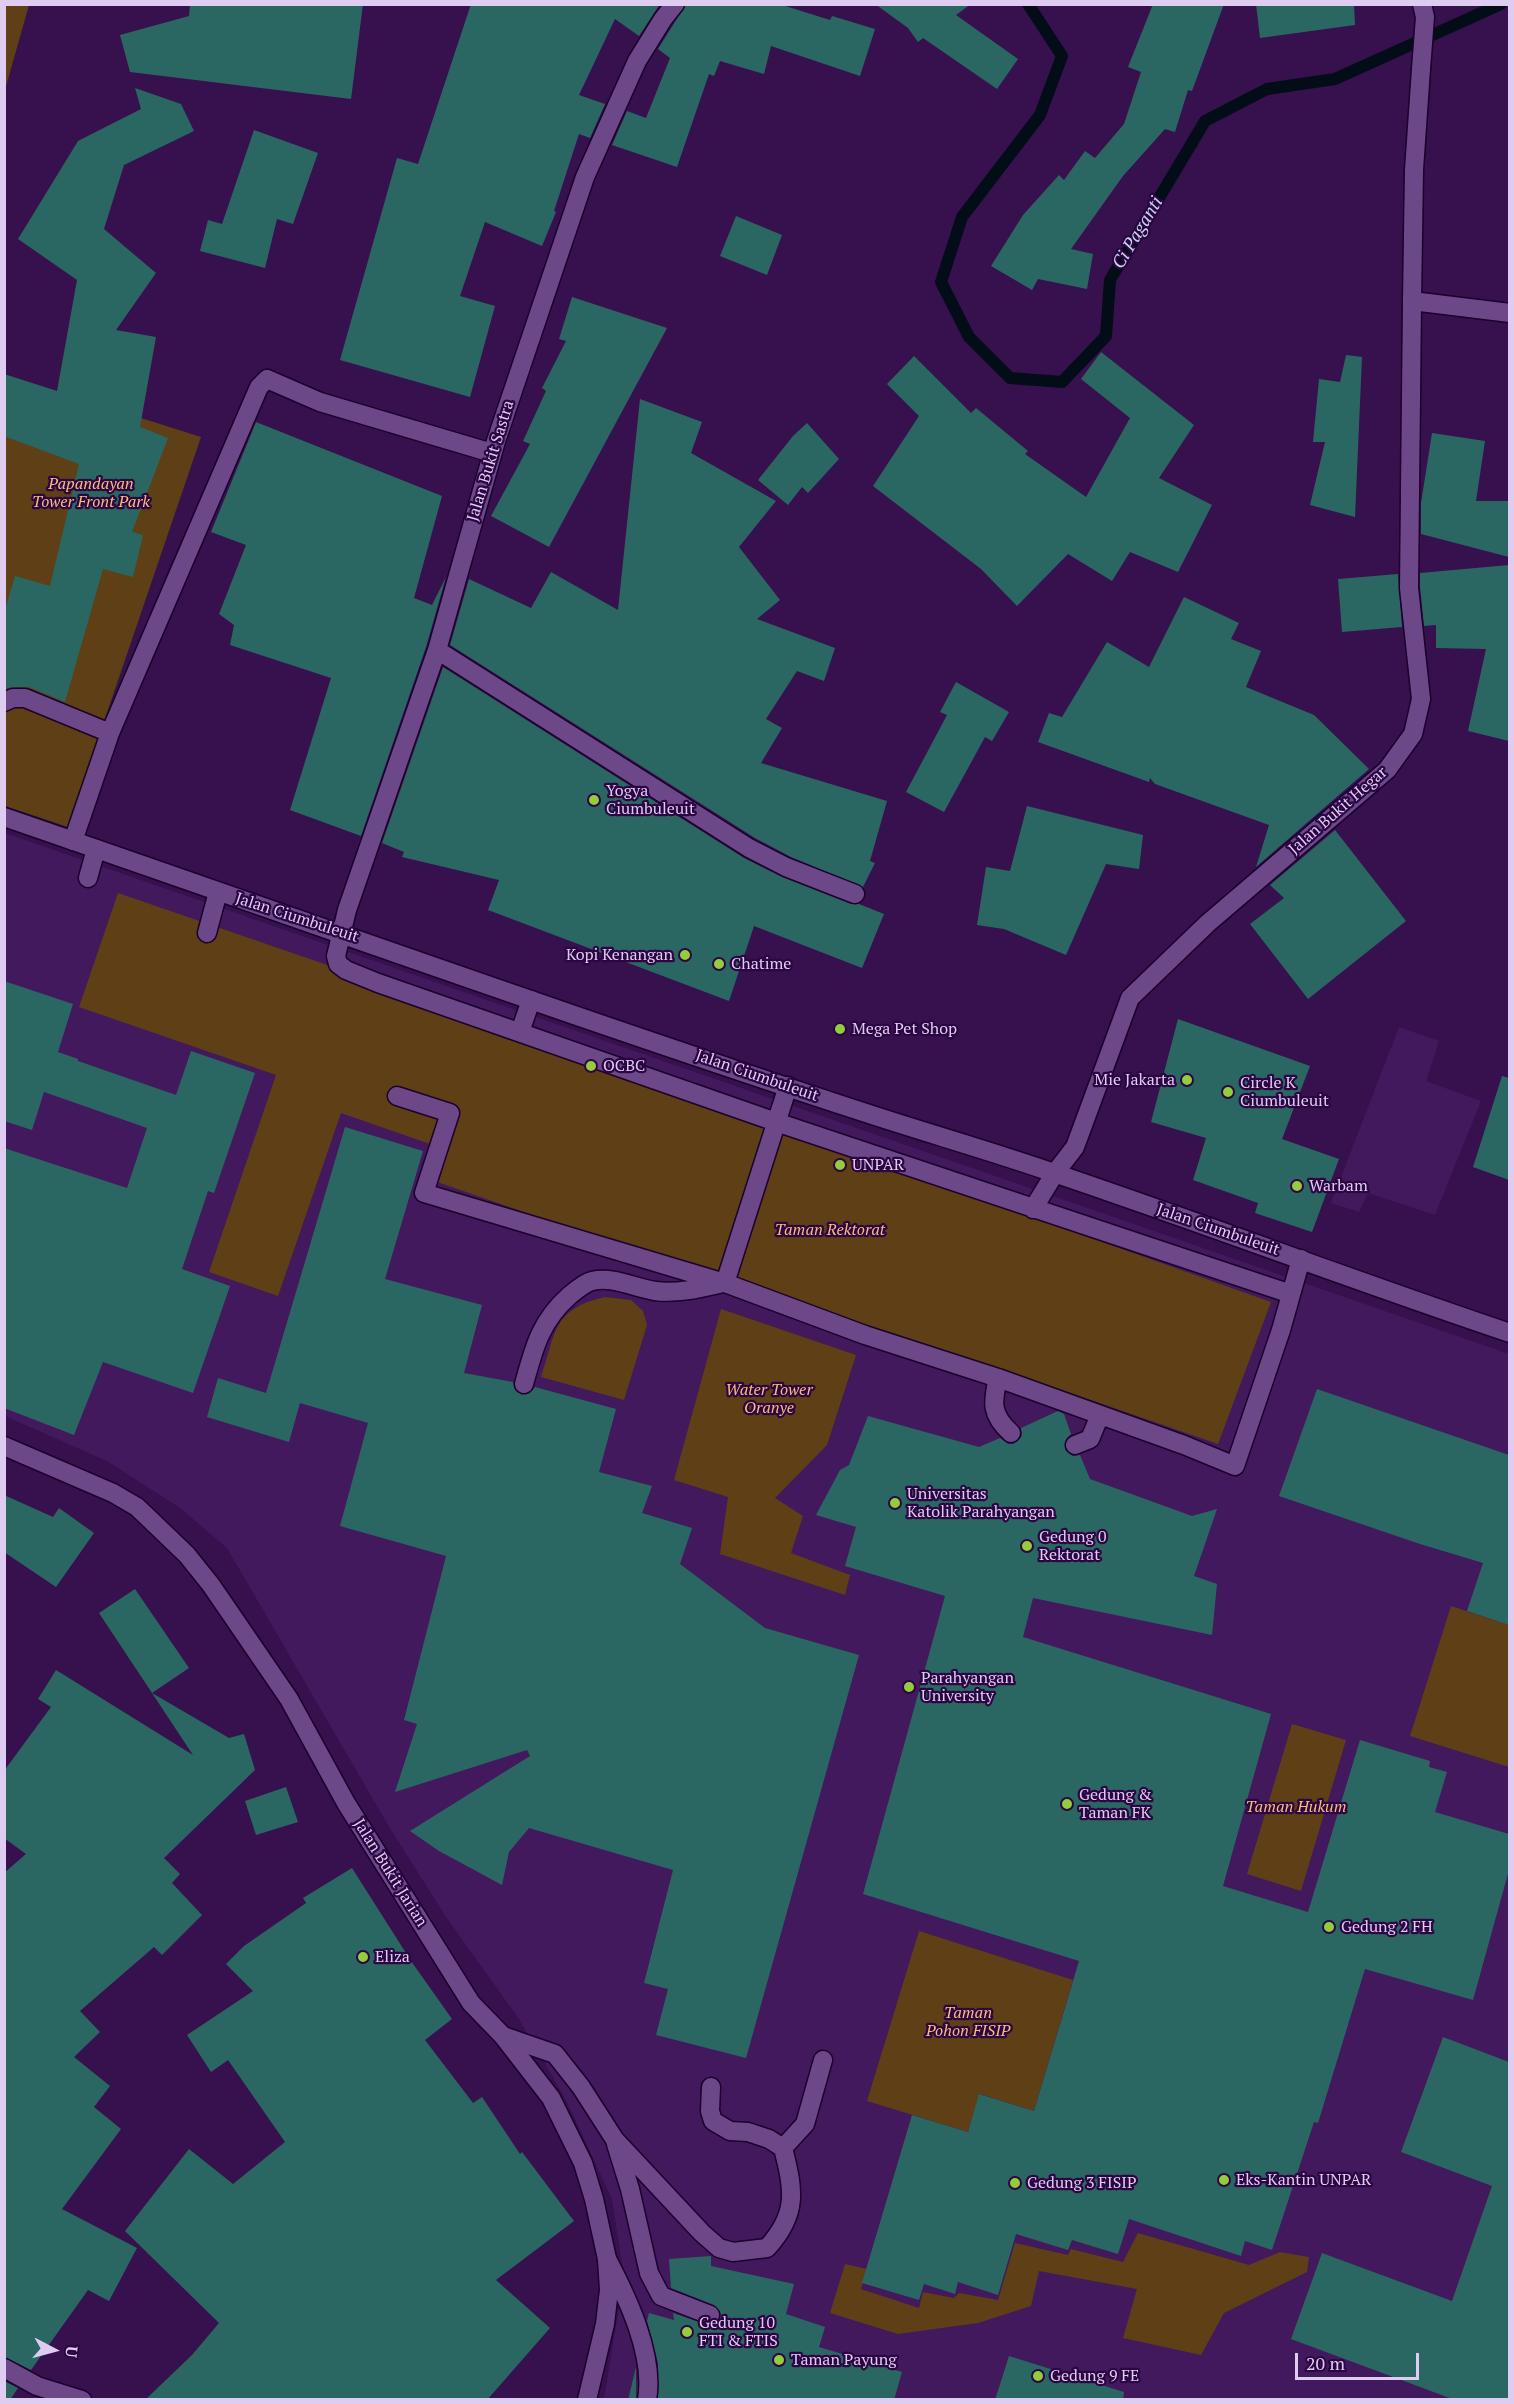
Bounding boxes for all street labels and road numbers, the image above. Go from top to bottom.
street label: Jalan Bukit Sastra [463,398,519,524]
street label: Jalan Bukit Hegar [1285,763,1391,859]
street label: Jalan Ciumbuleuit [233,889,361,947]
street label: Jalan Ciumbuleuit [693,1046,821,1106]
street label: Jalan Ciumbuleuit [1154,1200,1282,1260]
street label: Jalan Bukit Jarian [349,1815,431,1931]

